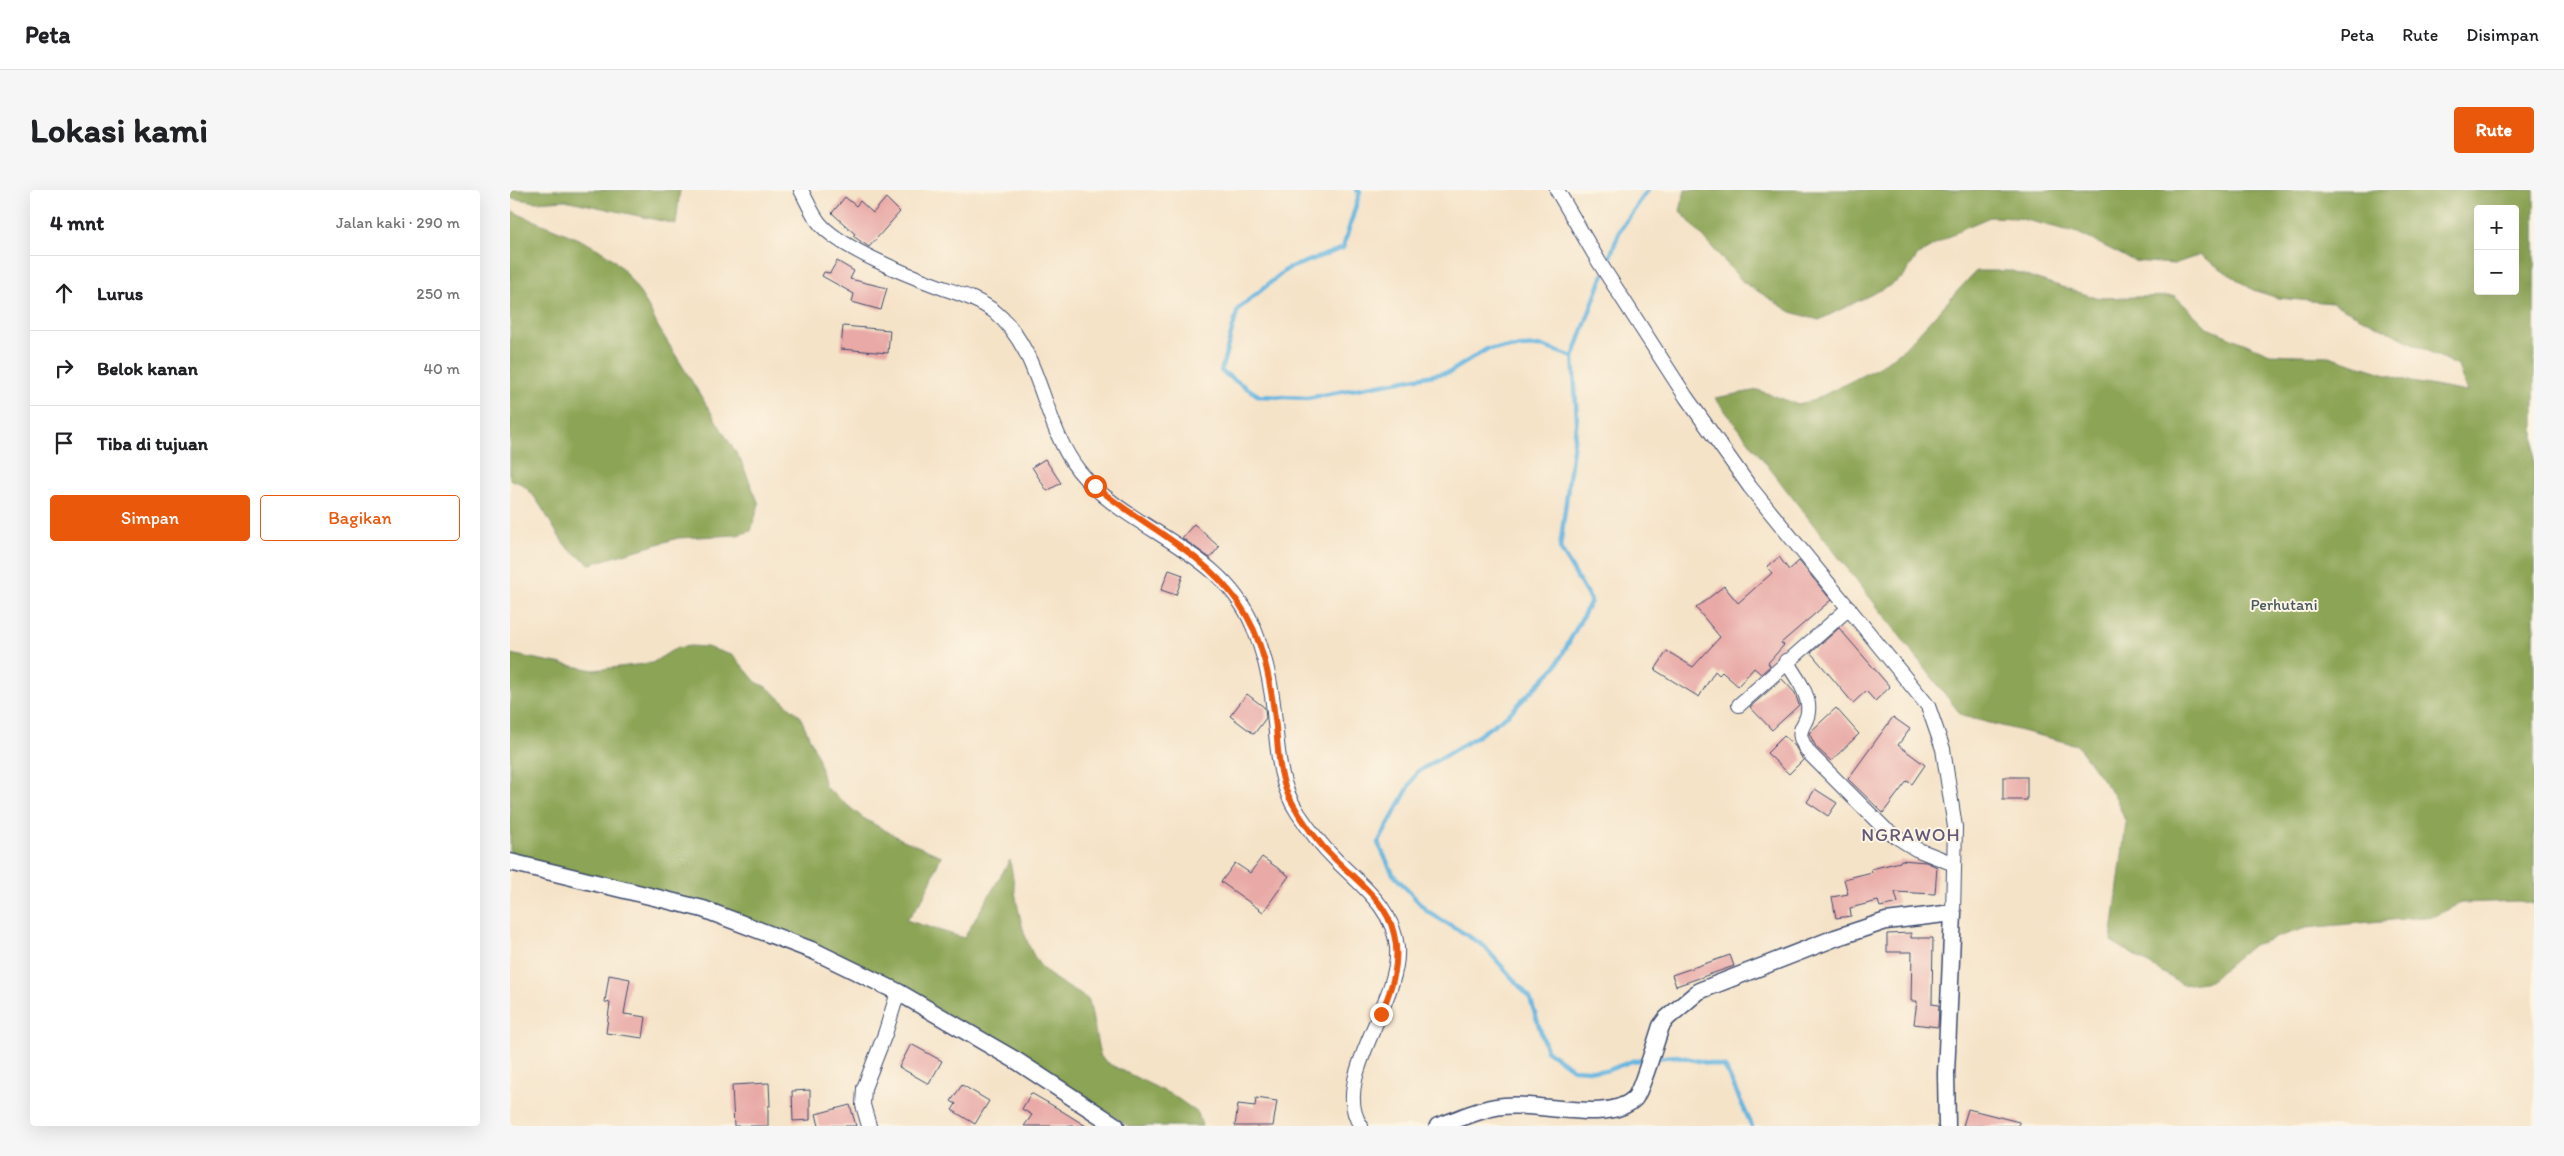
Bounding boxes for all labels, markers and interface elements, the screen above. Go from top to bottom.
text: Peta [25,20,70,49]
text: Peta [2340,24,2374,46]
text: Rute [2402,24,2438,46]
text: Disimpan [2466,24,2539,46]
button: Rute [2454,107,2534,153]
text: Lokasi kami [30,109,208,151]
map controls [2474,205,2519,295]
button: + [2474,205,2519,250]
text: 4 mnt [50,210,104,235]
text: Jalan kaki · 290 m [336,213,460,232]
button: − [2474,250,2519,295]
icon: ahead [50,279,78,307]
text: Lurus [97,282,143,305]
text: 250 m [416,284,460,303]
icon: right [50,354,78,382]
text: Belok kanan [97,357,198,380]
text: 40 m [423,359,460,378]
icon: arrive [50,429,78,457]
text: Tiba di tujuan [97,432,208,455]
route start [1084,475,1107,498]
button: Simpan [50,495,250,541]
button: Bagikan [260,495,460,541]
park label: Perhutani [2250,595,2318,614]
district label: NGRAWOH [1861,823,1961,846]
route end [1370,1003,1393,1026]

